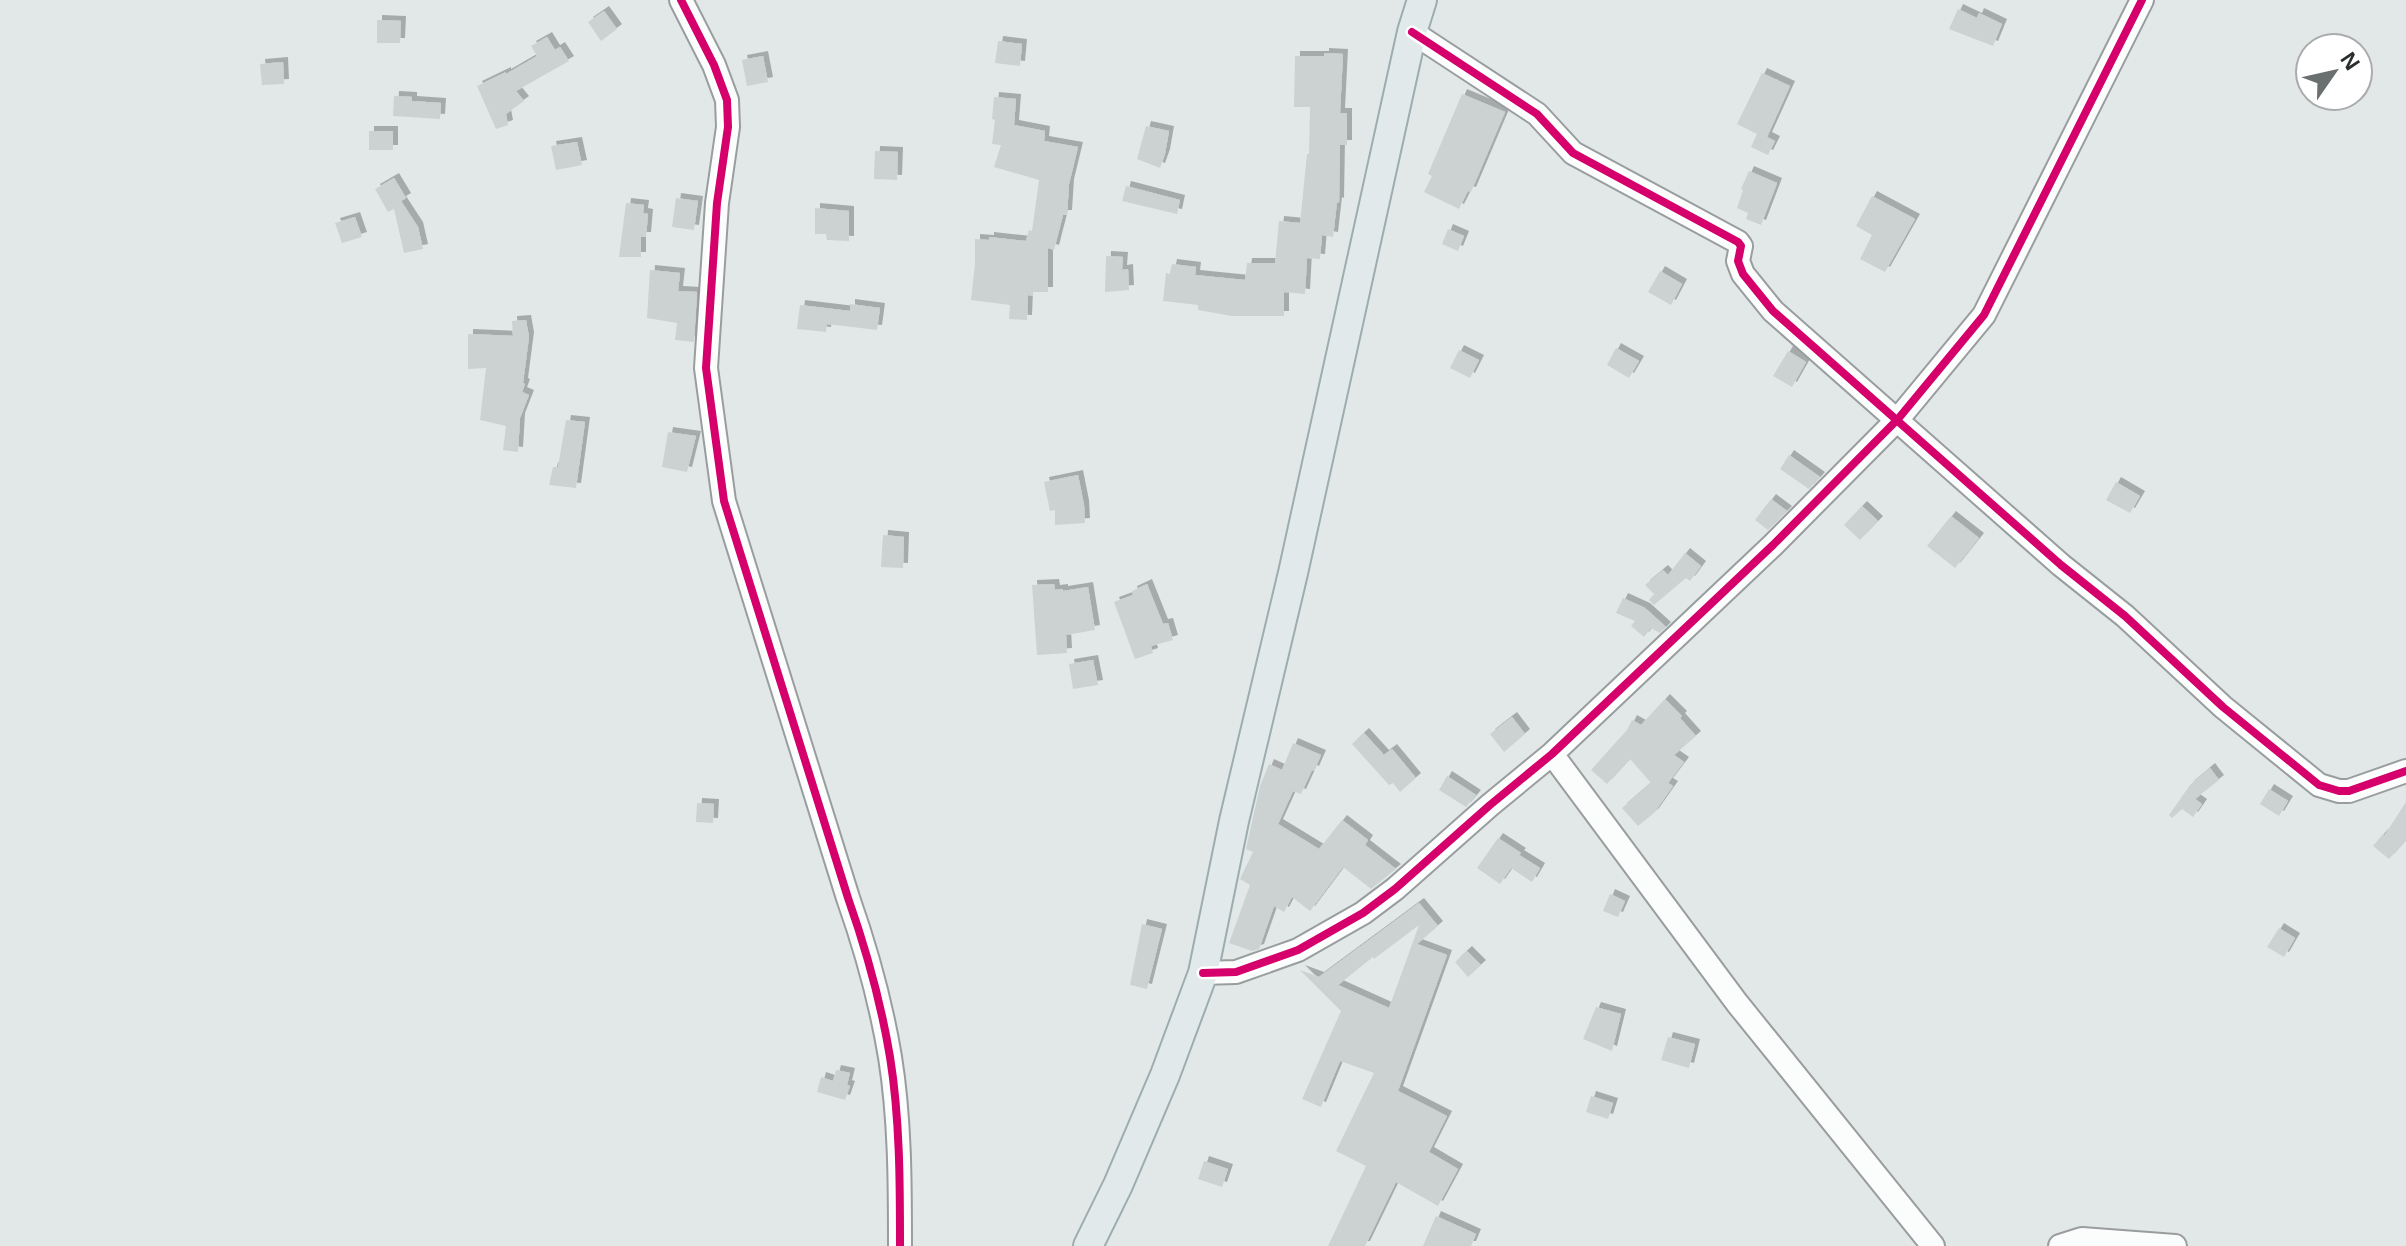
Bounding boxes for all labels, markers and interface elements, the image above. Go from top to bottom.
north arrow [2294,32,2374,112]
text: N [2335,48,2365,75]

